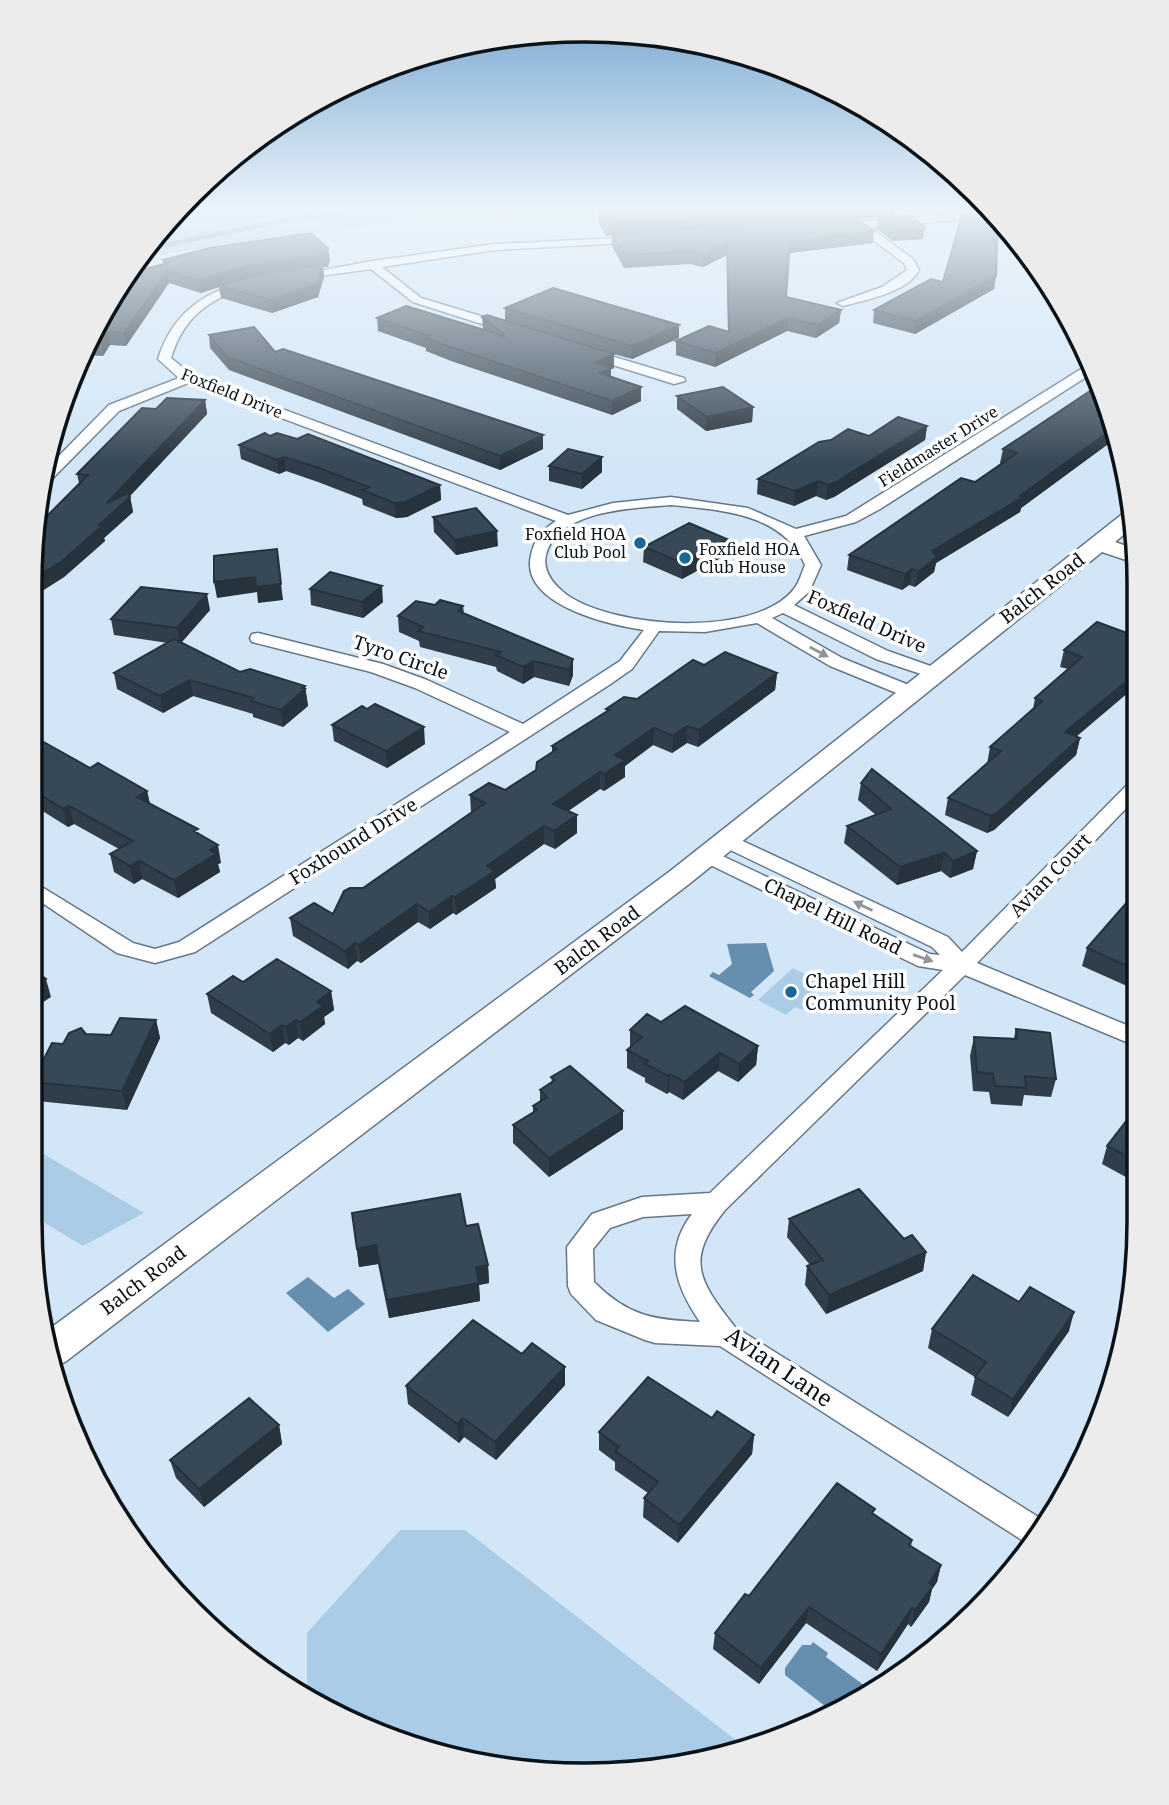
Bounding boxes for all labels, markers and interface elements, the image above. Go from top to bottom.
street label: Foxfield Drive [178,363,286,423]
street label: Fieldmaster Drive [874,400,1002,492]
place label: Foxfield HOA Club Pool [525,523,627,563]
marker: Foxfield HOA Club Pool [632,535,648,551]
place label: Foxfield HOA Club House [699,538,801,578]
street label: Balch Road [994,546,1090,629]
marker: Foxfield HOA Club House [677,550,693,566]
street label: Foxfield Drive [803,583,931,659]
street label: Tyro Circle [350,629,452,685]
one-way arrow [809,647,829,658]
street label: Foxhound Drive [284,791,422,891]
street label: Avian Court [1003,827,1097,923]
street label: Chapel Hill Road [760,871,907,961]
street label: Balch Road [549,899,645,981]
one-way arrow [853,900,873,911]
one-way arrow [913,953,934,964]
place label: Chapel Hill Community Pool [805,968,956,1016]
marker: Chapel Hill Community Pool [783,984,799,1000]
street label: Balch Road [95,1239,191,1321]
street label: Avian Lane [719,1318,840,1414]

